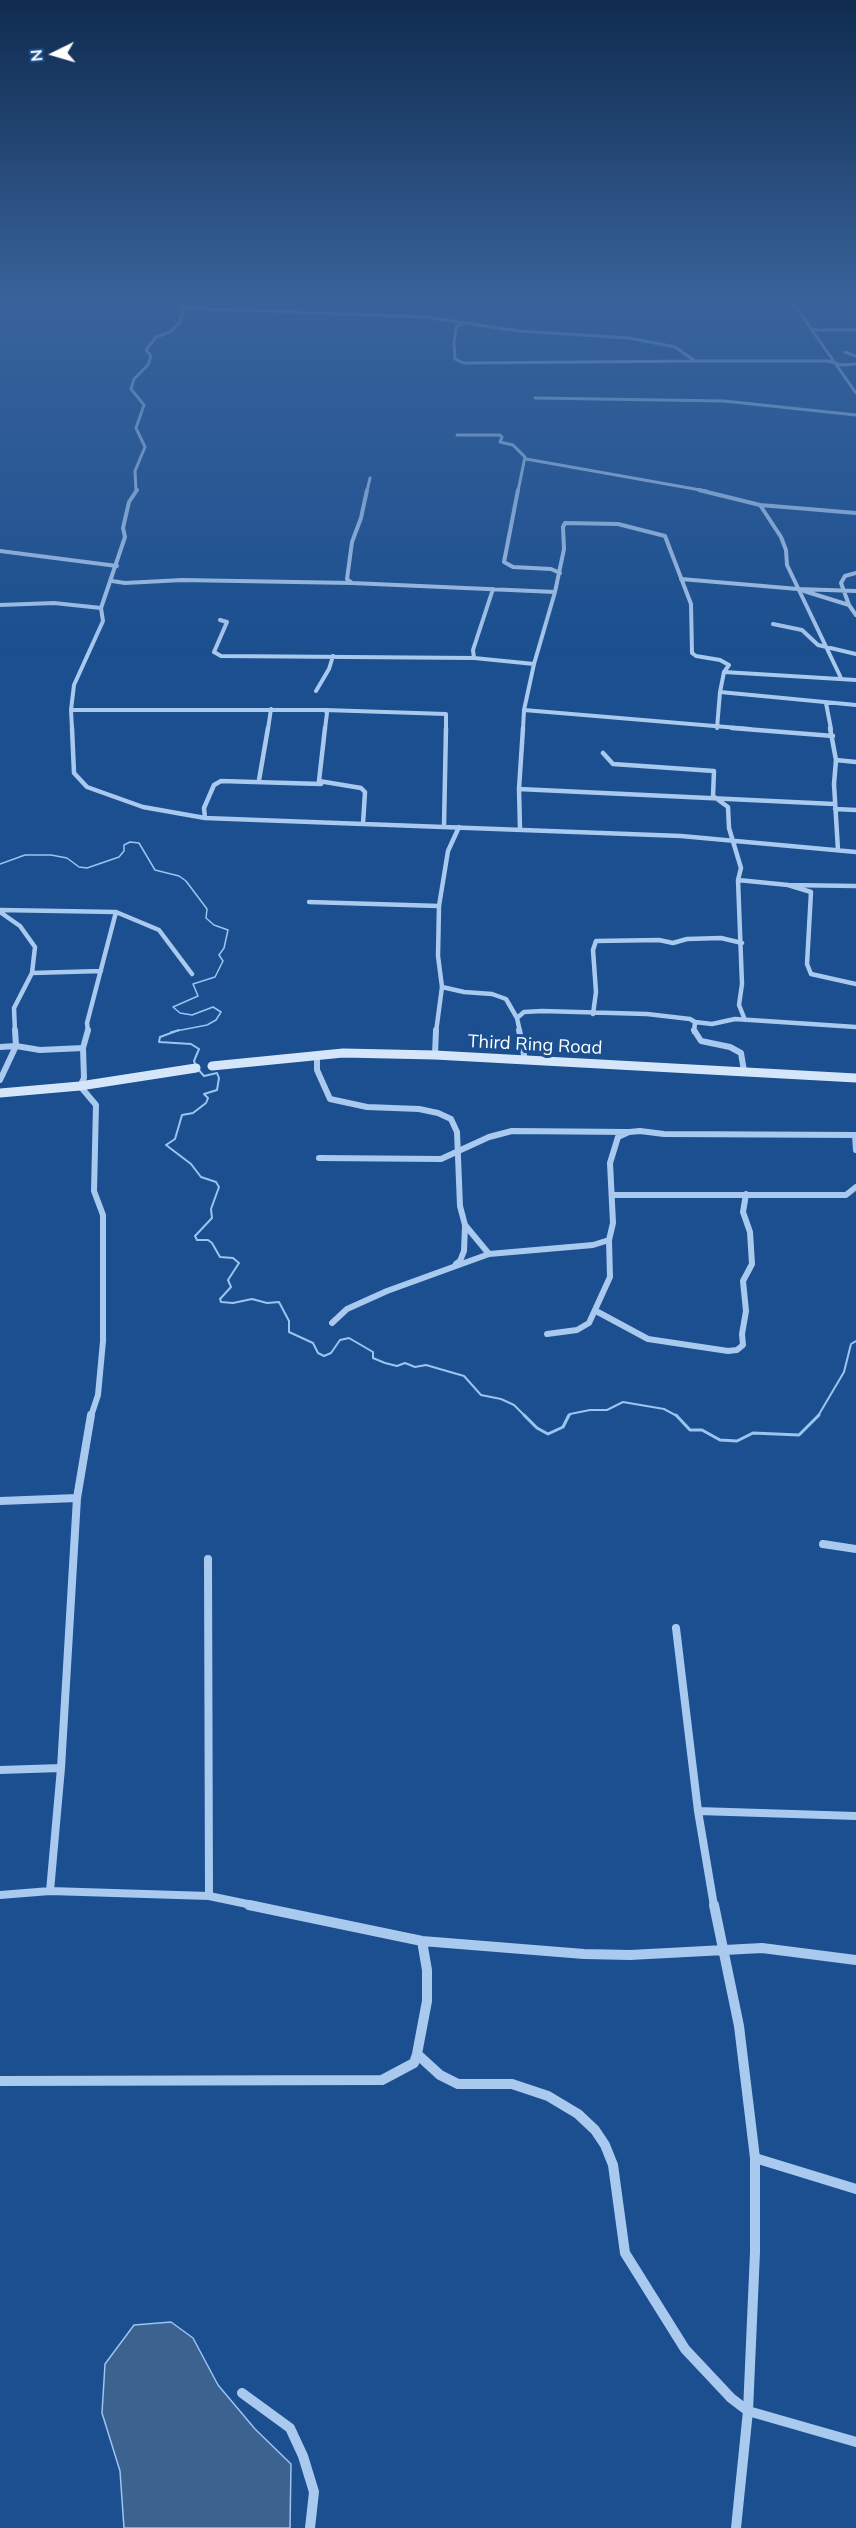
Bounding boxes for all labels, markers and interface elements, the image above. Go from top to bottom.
north arrow [24,24,84,84]
text: N [26,49,47,62]
street label: Third Ring Road [467,1031,603,1059]

